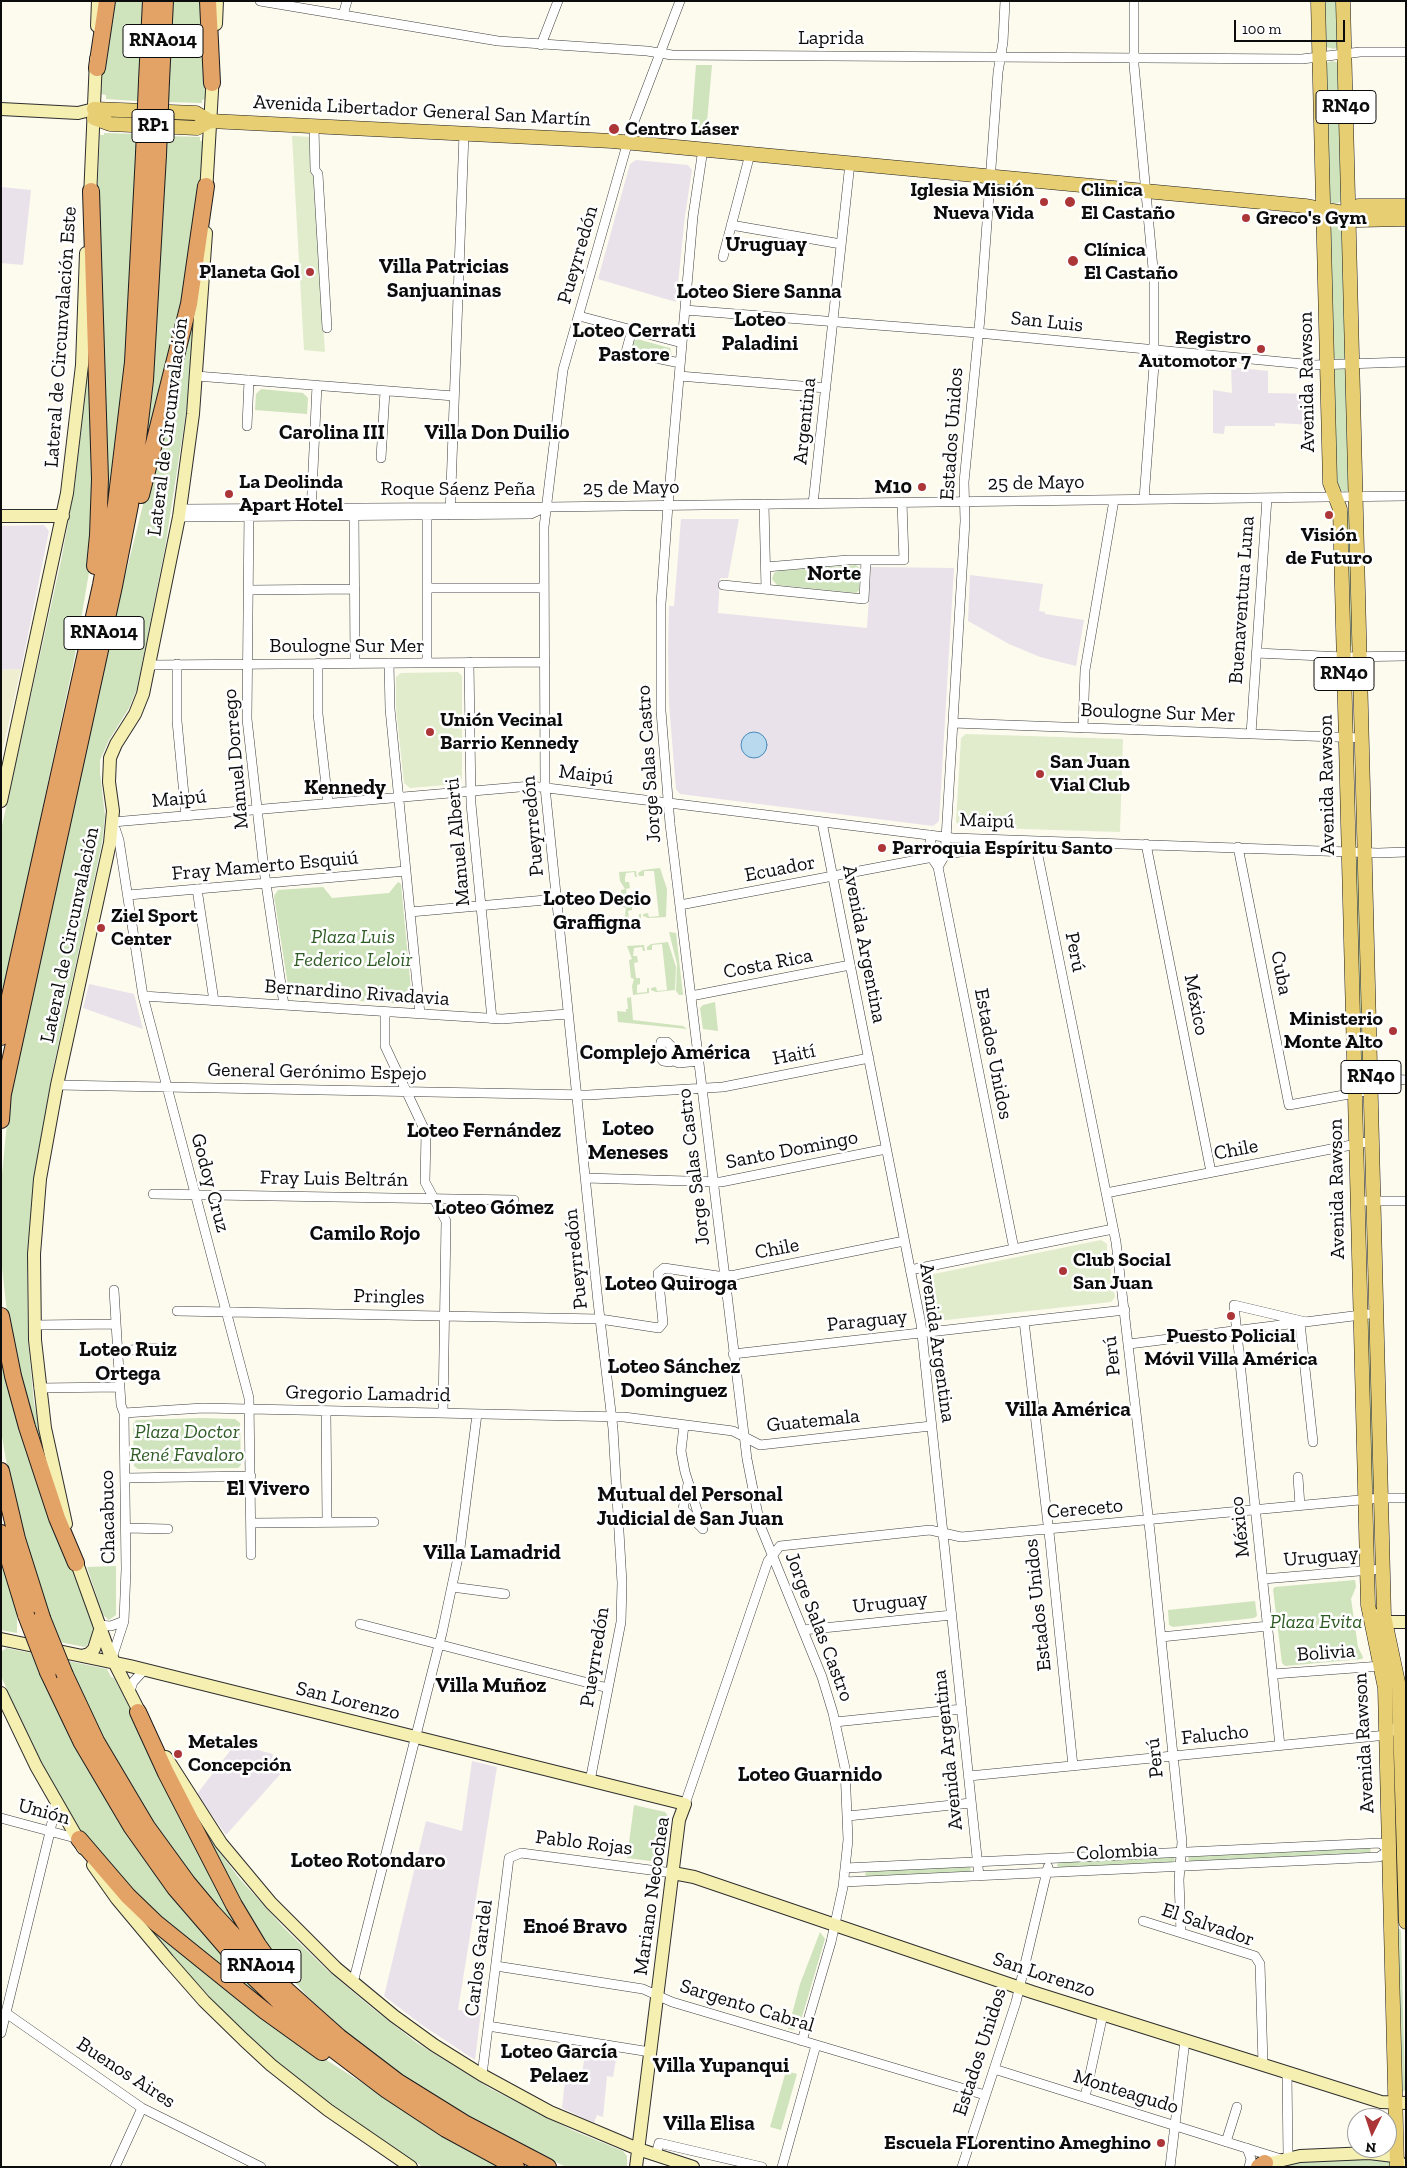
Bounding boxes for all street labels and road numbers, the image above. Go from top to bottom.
road number: RNA014 [123,24,203,58]
street label: Laprida [798,26,864,50]
street label: Avenida Libertador General San Martín [253,90,591,132]
road number: RN40 [1316,90,1376,124]
road number: RP1 [132,110,174,142]
street label: Pueyrredón [553,203,603,307]
street label: Lateral de Circunvalación Este [40,206,82,468]
street label: San Luis [1010,306,1084,338]
street label: Avenida Rawson [1294,311,1320,453]
street label: Lateral de Circunvalación [143,316,193,538]
street label: Estados Unidos [935,367,969,501]
street label: Argentina [789,376,821,466]
street label: 25 de Mayo [987,470,1085,496]
street label: 25 de Mayo [582,475,680,501]
street label: Roque Sáenz Peña [381,477,535,501]
street label: Buenaventura Luna [1224,515,1260,685]
road number: RNA014 [64,616,144,650]
street label: Boulogne Sur Mer [269,634,425,658]
road number: RN40 [1314,658,1374,691]
street label: Jorge Salas Castro [632,684,666,844]
street label: Manuel Dorrego [218,688,254,830]
street label: Boulogne Sur Mer [1080,698,1236,728]
street label: Avenida Rawson [1314,714,1340,856]
street label: Maipú [557,760,615,790]
street label: Pueyrredón [517,775,549,877]
street label: Manuel Alberti [440,777,476,907]
street label: Maipú [151,785,207,813]
street label: Maipú [959,808,1015,834]
street label: Lateral de Circunvalación [35,825,105,1045]
street label: Fray Mamerto Esquiú [171,846,359,886]
street label: Ecuador [743,850,817,888]
street label: Avenida Argentina [837,863,891,1025]
street label: Perú [1059,930,1091,974]
street label: Costa Rica [721,944,815,984]
street label: Cuba [1265,949,1297,997]
street label: México [1178,972,1214,1038]
street label: Bernardino Rivadavia [264,975,450,1011]
street label: Estados Unidos [969,986,1017,1122]
street label: Haití [771,1039,817,1071]
street label: General Gerónimo Espejo [207,1058,427,1086]
road number: RN40 [1341,1060,1401,1094]
street label: Jorge Salas Castro [672,1087,716,1247]
street label: Avenida Rawson [1324,1118,1350,1260]
street label: Santo Domingo [724,1125,860,1175]
street label: Godoy Cruz [185,1131,235,1235]
street label: Chile [1212,1134,1260,1166]
street label: Fray Luis Beltrán [260,1166,408,1192]
street label: Pueyrredón [559,1208,593,1310]
street label: Chile [753,1233,801,1265]
street label: Avenida Argentina [914,1262,960,1424]
street label: Pringles [353,1284,425,1310]
street label: Paraguay [826,1305,908,1337]
street label: Perú [1098,1335,1126,1377]
street label: Gregorio Lamadrid [285,1381,451,1407]
street label: Guatemala [765,1404,861,1438]
street label: Chacabuco [95,1470,121,1564]
street label: Cereceto [1046,1494,1124,1524]
street label: México [1225,1495,1255,1559]
street label: Estados Unidos [1019,1538,1057,1672]
street label: Uruguay [1283,1542,1359,1572]
street label: Jorge Salas Castro [779,1549,859,1705]
street label: Uruguay [851,1587,929,1619]
street label: Pueyrredón [575,1605,615,1709]
street label: Bolivia [1296,1639,1356,1667]
street label: Avenida Argentina [928,1669,968,1831]
street label: Avenida Rawson [1348,1672,1380,1814]
street label: San Lorenzo [294,1677,402,1725]
street label: Falucho [1180,1720,1250,1750]
street label: Perú [1141,1737,1169,1779]
street label: Unión [15,1794,73,1830]
street label: Mariano Necochea [629,1815,675,1977]
street label: Pablo Rojas [534,1825,634,1861]
street label: Colombia [1075,1838,1159,1866]
street label: Carlos Gardel [460,1898,498,2018]
street label: El Salvador [1158,1898,1258,1952]
street label: San Lorenzo [990,1947,1098,2003]
road number: RNA014 [221,1950,301,1982]
street label: Sargento Cabral [677,1974,817,2038]
street label: Estados Unidos [948,1985,1012,2119]
street label: Buenos Aires [72,2032,180,2114]
street label: Monteagudo [1070,2065,1182,2119]

